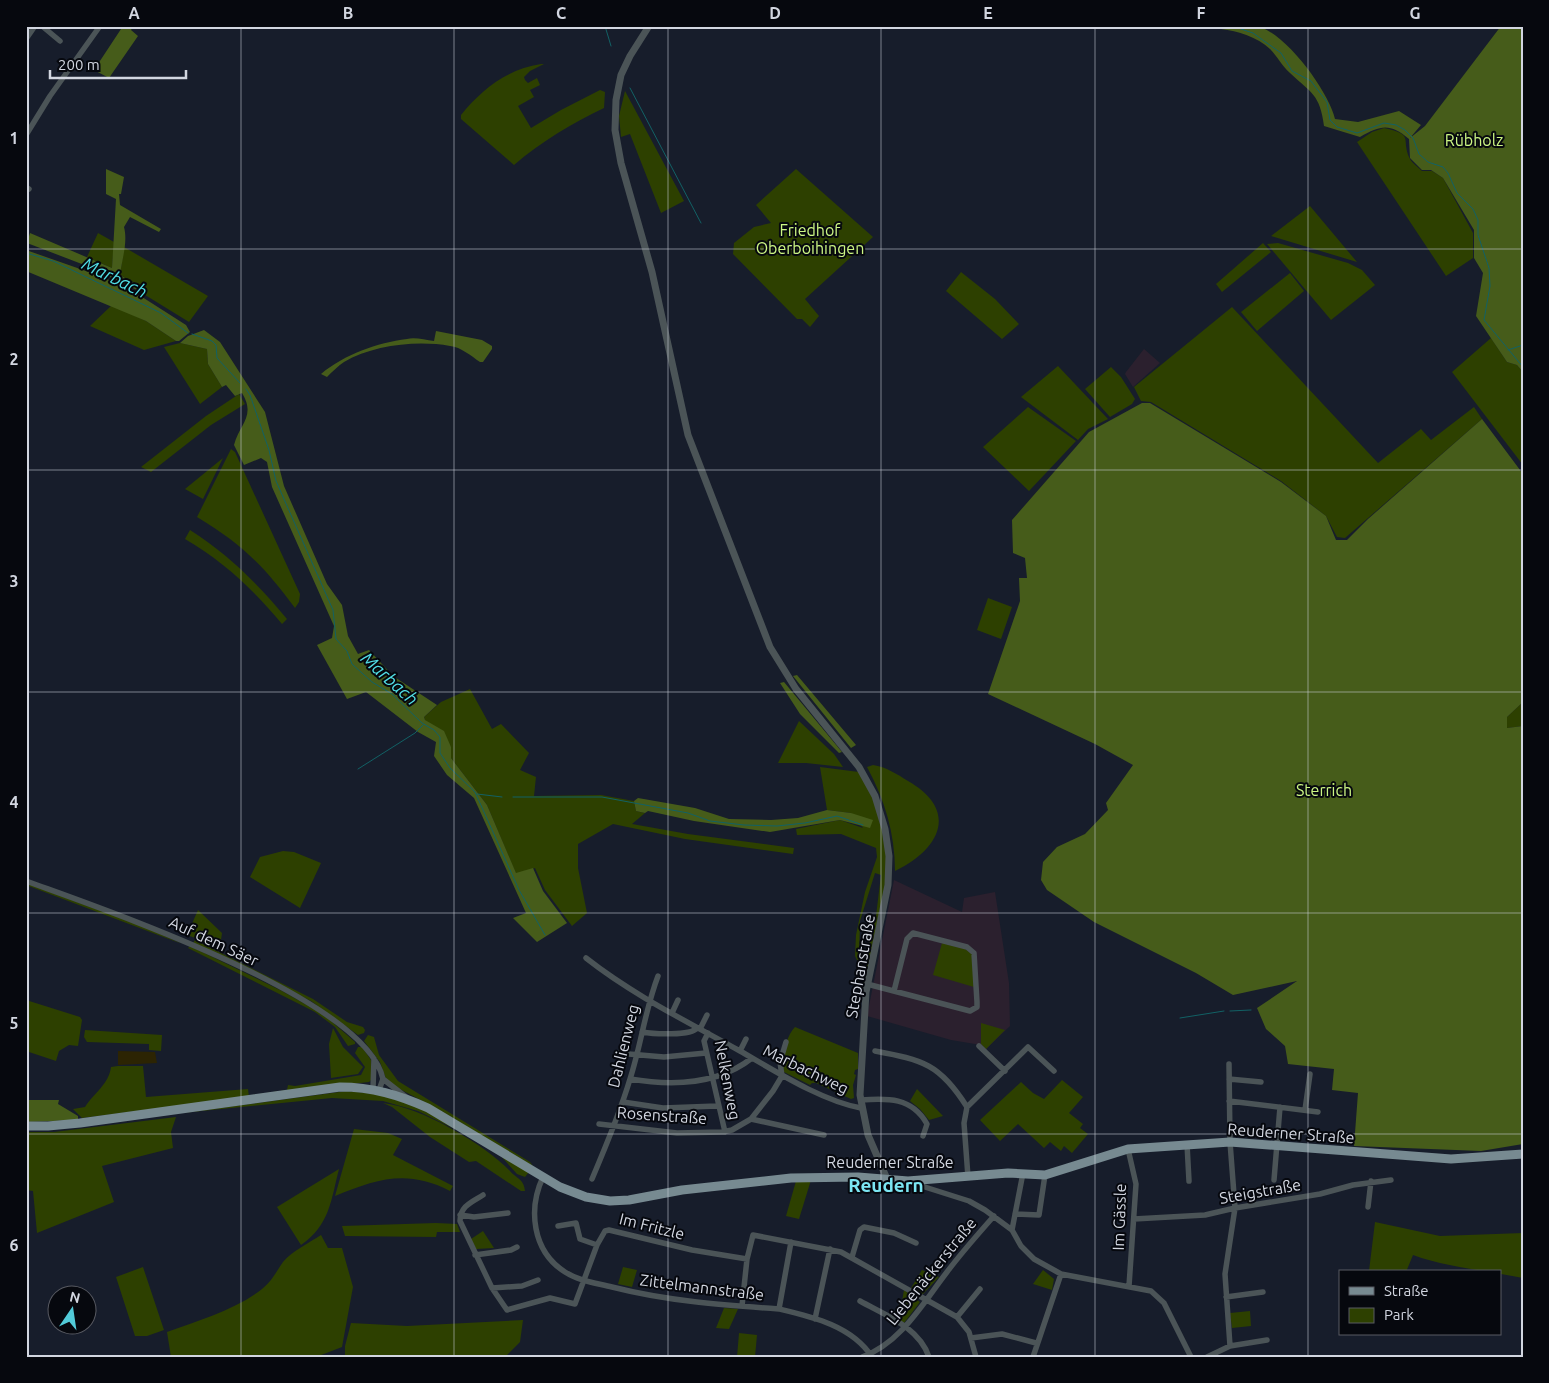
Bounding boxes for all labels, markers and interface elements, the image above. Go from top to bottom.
text: A [128,4,140,22]
text: B [343,4,353,22]
text: C [556,4,566,22]
text: D [769,4,781,22]
text: E [983,4,993,22]
text: F [1197,4,1206,22]
text: G [1409,4,1421,22]
scale bar [50,48,186,80]
text: 200 m [58,56,100,73]
text: 1 [9,129,19,147]
park label: Rübholz [1445,131,1503,149]
park label: Friedhof Oberboihingen [756,221,864,257]
water label: Marbach [79,253,151,301]
text: 2 [9,350,19,368]
text: 3 [9,572,19,590]
water label: Marbach [357,647,423,709]
park label: Sterrich [1296,781,1352,799]
text: 4 [9,793,19,811]
street label: Auf dem Säer [166,912,262,970]
street label: Stephanstraße [842,913,878,1019]
street label: Dahlienweg [604,1003,642,1089]
text: 5 [9,1014,19,1032]
street label: Nelkenweg [711,1039,745,1121]
street label: Marbachweg [760,1041,852,1097]
street label: Rosenstraße [616,1103,708,1127]
street label: Reuderner Straße [1227,1120,1355,1146]
street label: Reuderner Straße [826,1153,954,1171]
district label: Reudern [848,1174,924,1196]
street label: Steigstraße [1218,1175,1302,1207]
street label: Im Gässle [1109,1183,1129,1251]
street label: Im Fritzle [618,1209,686,1243]
street label: Liebenäckerstraße [882,1214,980,1328]
text: 6 [9,1236,19,1254]
street label: Zittelmannstraße [639,1270,765,1304]
legend [1339,1270,1502,1336]
text: Straße [1384,1282,1428,1299]
north arrow [48,1286,98,1336]
text: N [68,1288,82,1306]
text: Park [1384,1306,1414,1323]

